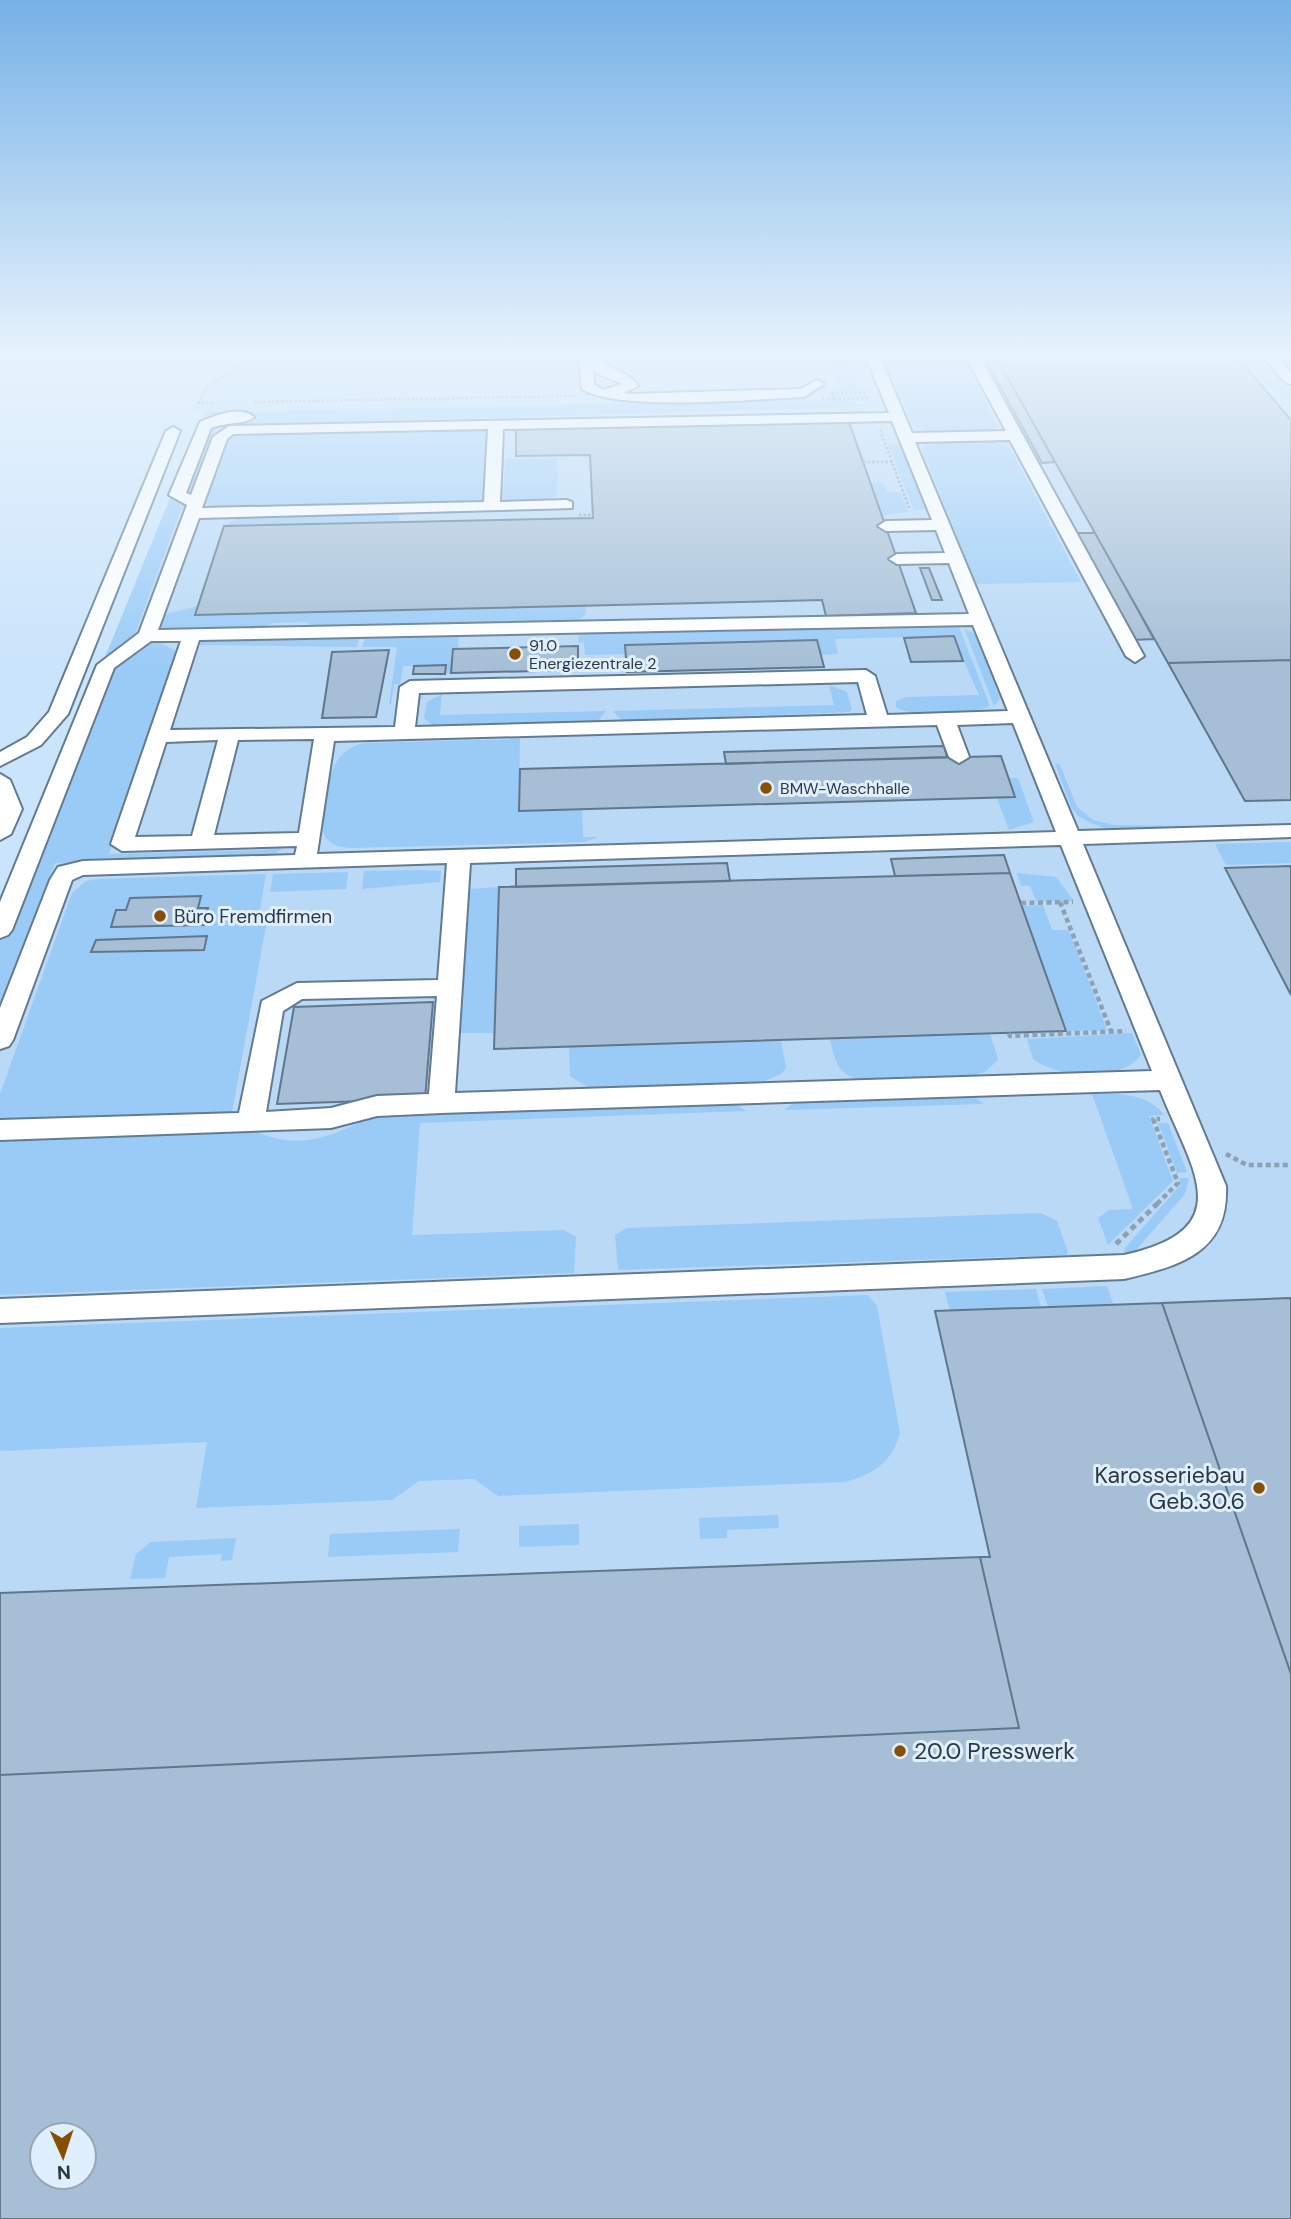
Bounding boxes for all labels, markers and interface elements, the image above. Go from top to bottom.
place label: 91.0 Energiezentrale 2 [529,635,657,674]
marker: 91.0 Energiezentrale 2 [507,646,523,662]
place label: BMW-Waschhalle [780,778,910,799]
marker: BMW-Waschhalle [758,780,774,796]
place label: Büro Fremdfirmen [174,904,332,929]
marker: Büro Fremdfirmen [152,908,168,924]
place label: Karosseriebau Geb.30.6 [1095,1460,1245,1516]
marker: Karosseriebau Geb.30.6 [1251,1480,1267,1496]
place label: 20.0 Presswerk [914,1736,1075,1766]
marker: 20.0 Presswerk [892,1743,908,1759]
north arrow [28,2121,98,2191]
text: N [56,2160,71,2185]

